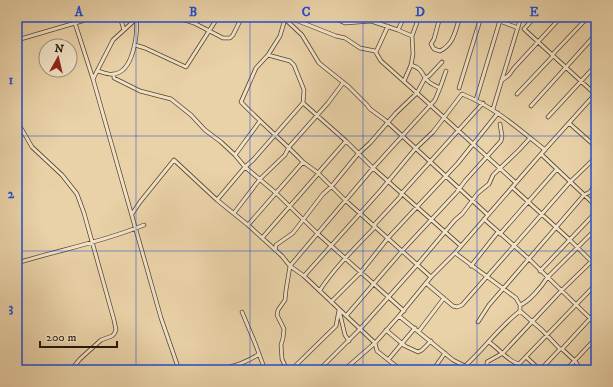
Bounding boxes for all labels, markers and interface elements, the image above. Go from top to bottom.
text: A [74,4,84,20]
text: B [189,4,197,20]
text: C [302,4,311,20]
text: D [415,4,425,20]
text: E [529,4,539,20]
north arrow [38,38,78,78]
text: N [54,42,65,57]
text: 1 [9,72,14,88]
text: 2 [8,186,15,202]
text: 3 [9,300,14,316]
scale bar [40,323,117,349]
text: 200 m [46,330,76,345]

